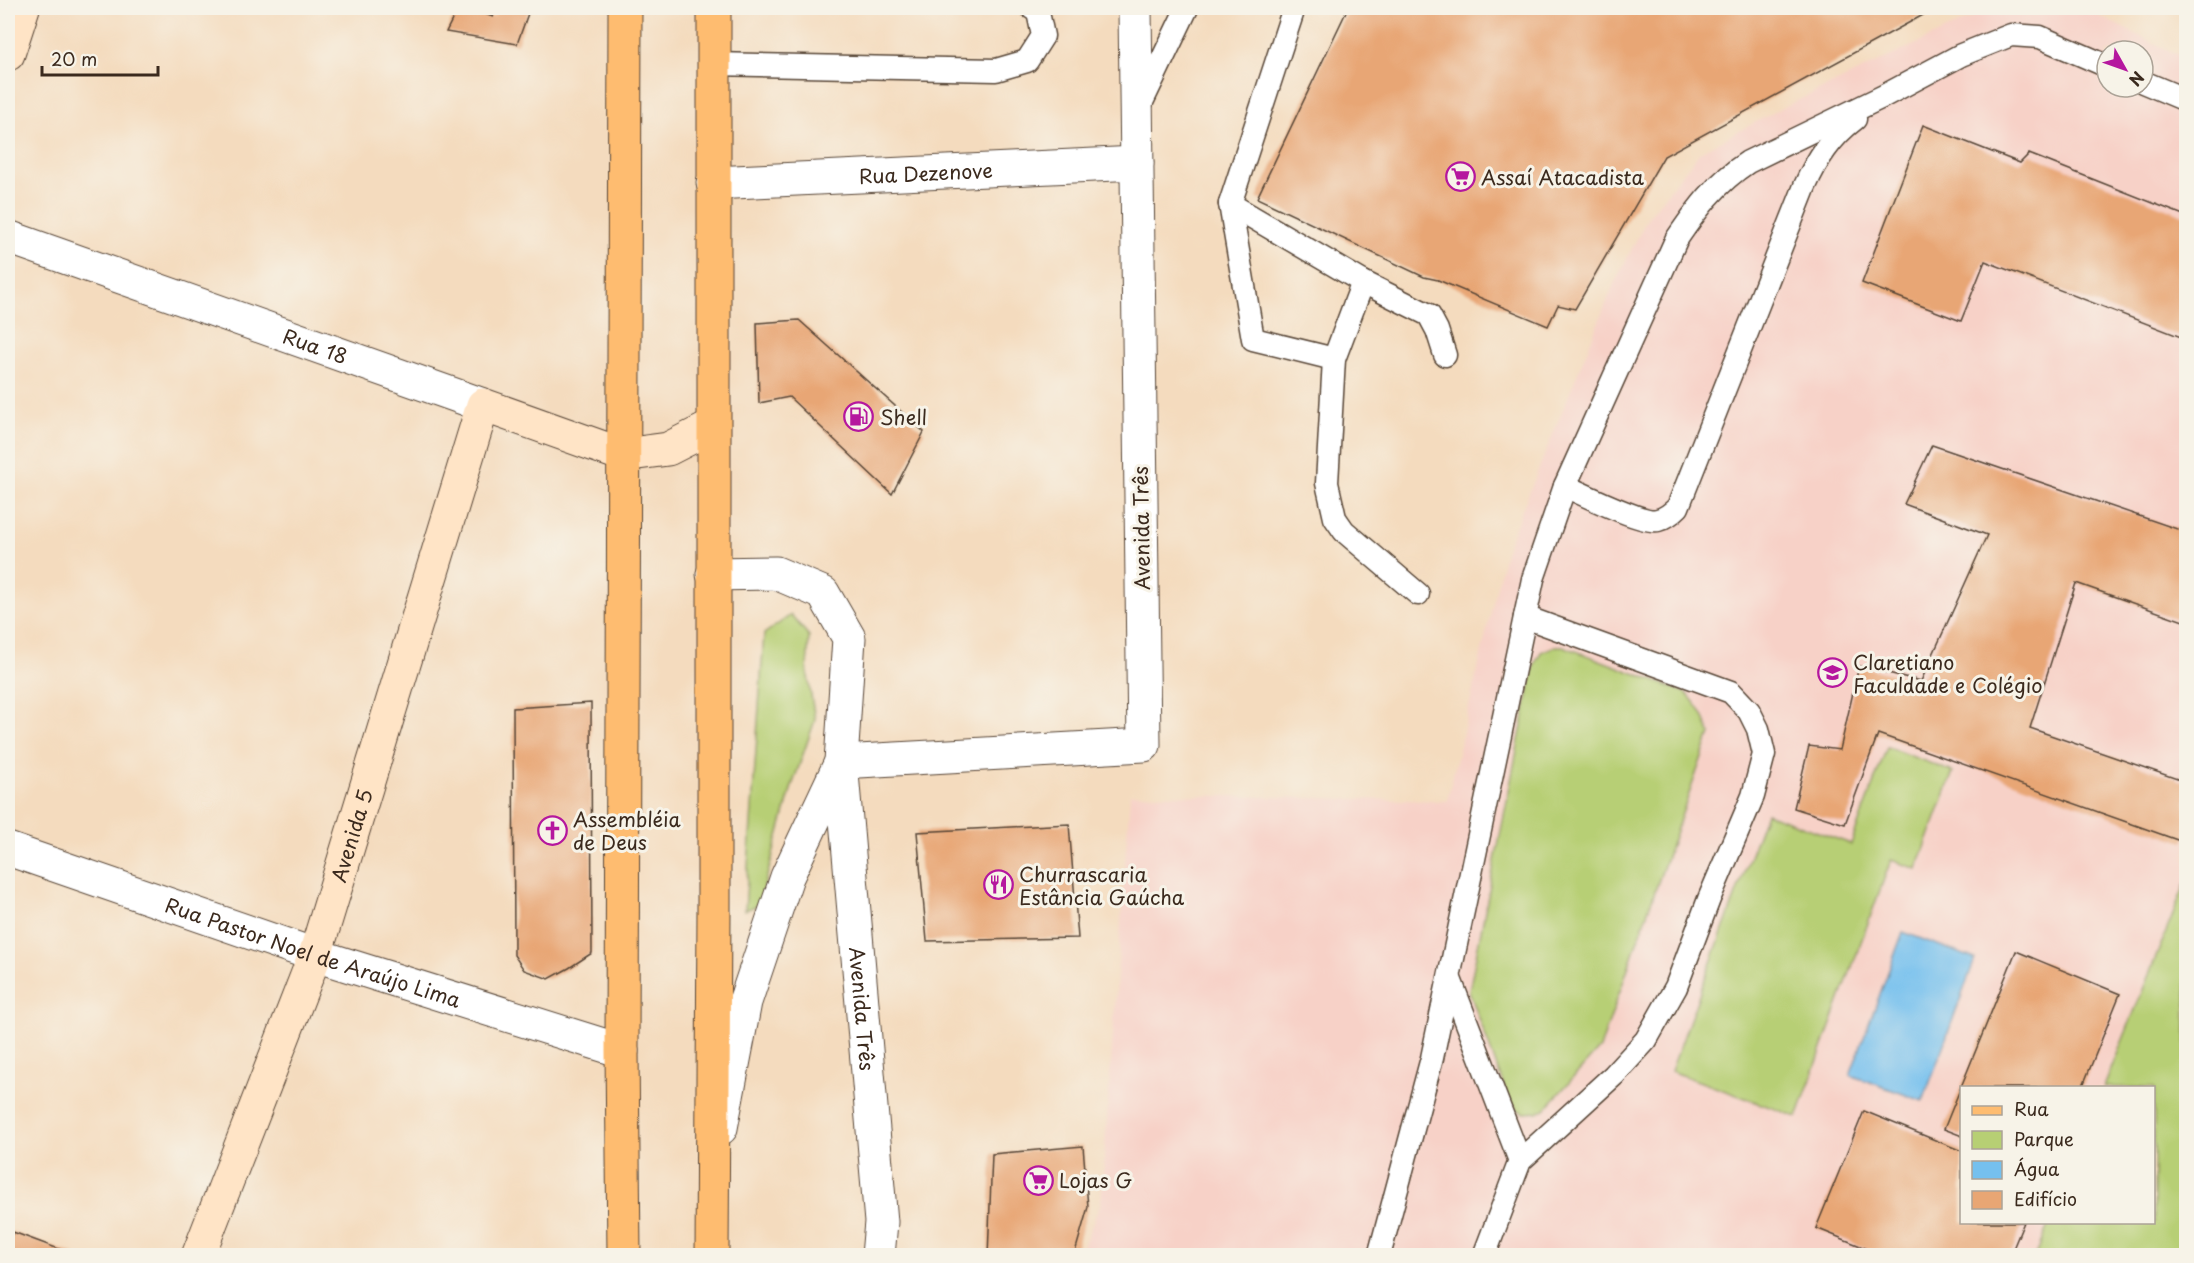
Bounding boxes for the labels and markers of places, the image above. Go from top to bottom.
supermarket icon: Assaí Atacadista [1444,161,1476,193]
place label: Assaí Atacadista [1481,162,1645,192]
fuel station icon: Shell [843,401,875,433]
place label: Shell [880,402,927,432]
place label: Claretiano Faculdade e Colégio [1853,647,2043,700]
school or university icon: Claretiano Faculdade e Colégio [1816,657,1848,689]
place label: Assembléia de Deus [573,804,681,857]
church icon: Assembléia de Deus [536,814,568,846]
place label: Churrascaria Estância Gaúcha [1019,859,1185,912]
restaurant icon: Churrascaria Estância Gaúcha [982,869,1014,901]
supermarket icon: Lojas G [1022,1164,1054,1196]
place label: Lojas G [1059,1165,1133,1195]

